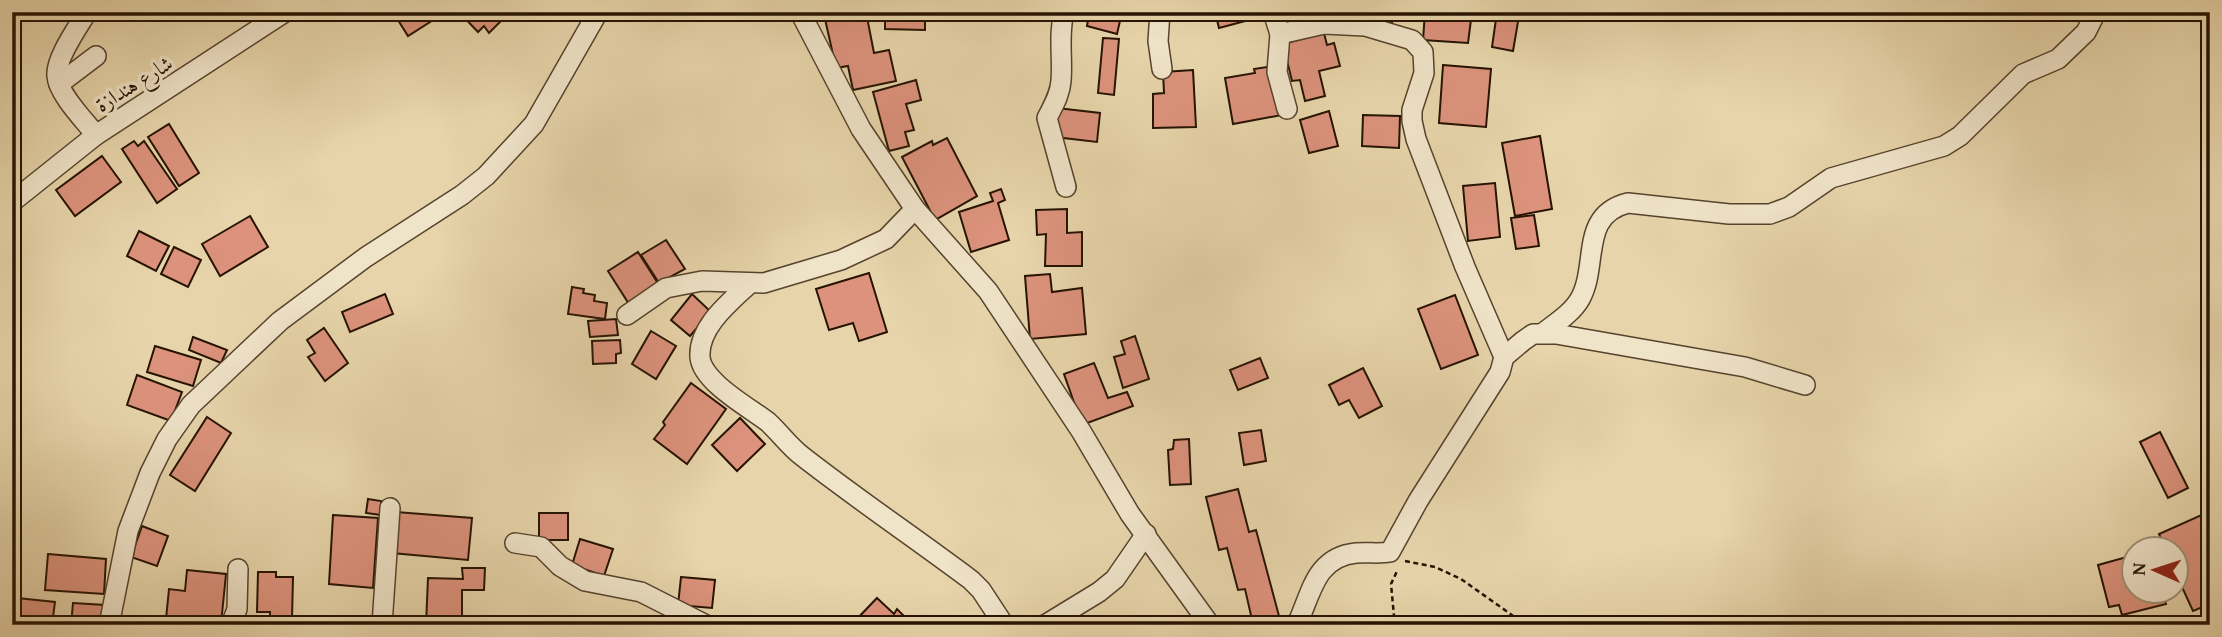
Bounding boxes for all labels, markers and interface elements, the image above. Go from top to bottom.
street label: شارع هندازة [89,48,180,122]
north arrow [2120,536,2190,606]
text: N [2124,562,2152,576]

